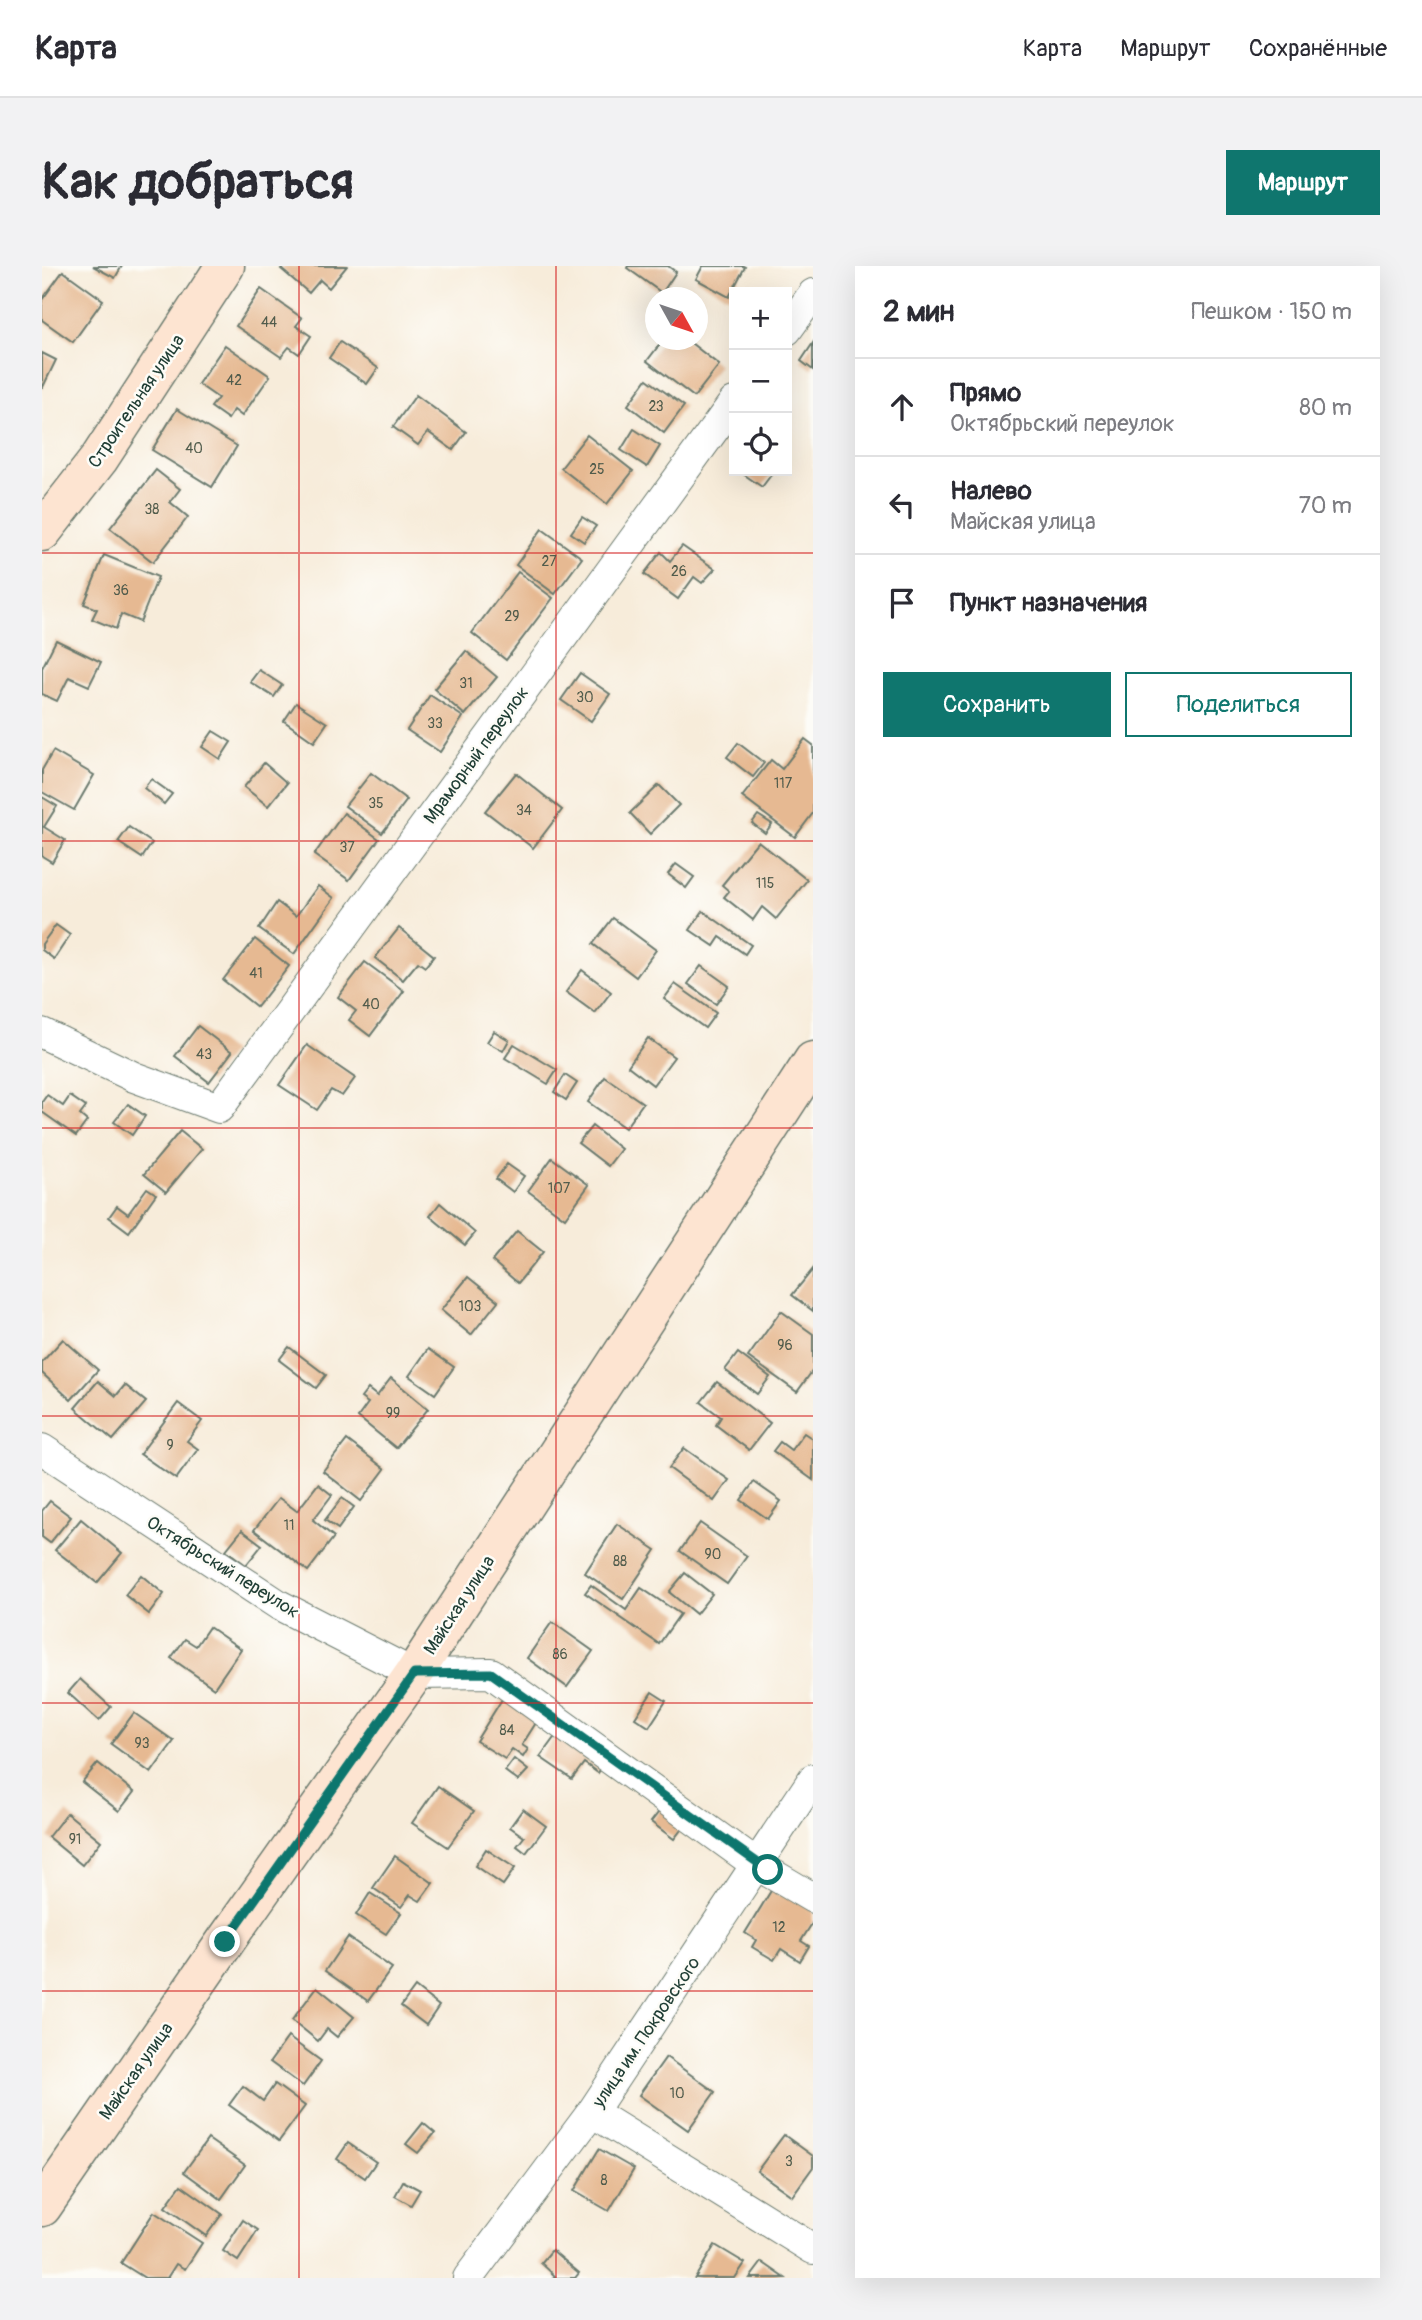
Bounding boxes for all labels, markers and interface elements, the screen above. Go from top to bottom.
text: Карта [35,28,117,69]
text: Карта [1023,34,1082,63]
text: Маршрут [1120,34,1211,63]
text: Сохранённые [1249,34,1387,63]
button: Маршрут [1226,150,1380,215]
text: Как добраться [42,152,354,213]
north arrow [645,287,708,350]
map controls [729,287,792,476]
button: + [729,287,792,350]
text: 2 мин [883,293,954,330]
text: Пешком · 150 m [1191,297,1352,326]
house number: 44 [261,314,277,331]
street label: Строительная улица [83,330,190,473]
button: − [729,350,792,413]
house number: 42 [226,372,242,389]
text: Прямо [950,377,1021,409]
icon: ahead [883,388,921,426]
text: 80 m [1299,393,1352,422]
house number: 23 [648,398,664,415]
text: Октябрьский переулок [950,409,1175,438]
button: locate [729,413,792,476]
house number: 40 [185,440,203,457]
house number: 25 [589,461,605,478]
text: Налево [950,475,1032,507]
icon: left [883,486,921,524]
text: 70 m [1299,491,1352,520]
house number: 38 [145,501,159,518]
text: Майская улица [950,507,1096,536]
house number: 27 [541,553,557,570]
house number: 26 [671,563,687,580]
house number: 36 [113,582,129,599]
icon: arrive [883,584,921,622]
text: Пункт назначения [950,587,1147,619]
house number: 29 [504,608,520,625]
button: Сохранить [883,672,1111,737]
button: Поделиться [1125,672,1352,737]
house number: 31 [459,675,473,692]
street label: Мраморный переулок [419,682,534,829]
house number: 30 [576,689,594,706]
house number: 33 [427,715,443,732]
house number: 117 [774,775,793,792]
house number: 35 [368,795,384,812]
house number: 34 [516,802,532,819]
house number: 37 [339,839,355,856]
house number: 115 [756,875,774,892]
house number: 41 [249,965,263,982]
house number: 40 [362,996,380,1013]
house number: 43 [196,1046,212,1063]
house number: 107 [548,1180,571,1197]
house number: 103 [459,1298,482,1315]
house number: 96 [777,1337,793,1354]
house number: 99 [386,1405,400,1422]
house number: 9 [166,1437,174,1454]
street label: Октябрьский переулок [142,1511,303,1624]
house number: 11 [284,1517,294,1534]
house number: 90 [705,1546,721,1563]
street label: Майская улица [419,1551,500,1659]
house number: 88 [613,1553,627,1570]
house number: 86 [552,1646,568,1663]
house number: 84 [499,1722,515,1739]
house number: 93 [134,1735,150,1752]
house number: 91 [69,1831,81,1848]
route start [752,1854,783,1885]
house number: 12 [772,1919,786,1936]
route end [209,1926,240,1957]
street label: улица им. Покровского [587,1952,706,2113]
street label: Майская улица [94,2018,179,2125]
house number: 10 [669,2085,685,2102]
house number: 3 [785,2153,793,2170]
house number: 8 [600,2172,608,2189]

